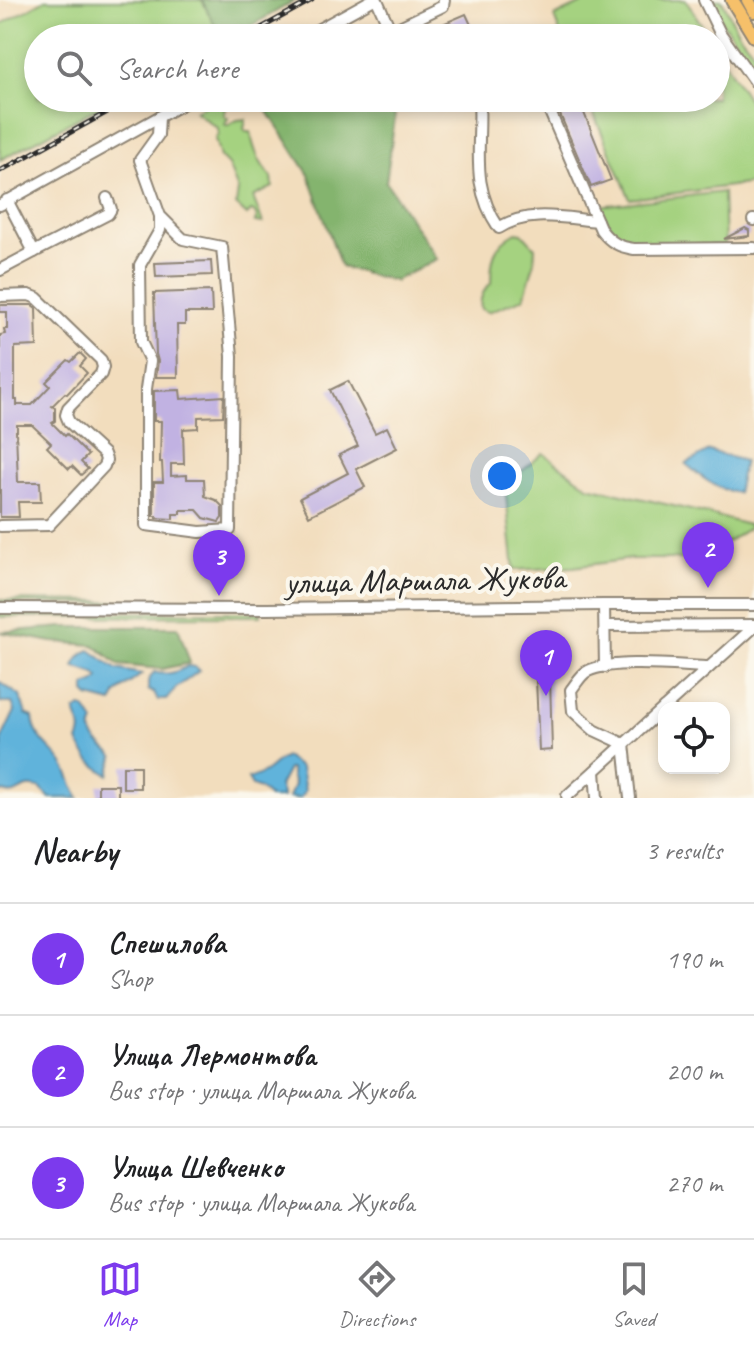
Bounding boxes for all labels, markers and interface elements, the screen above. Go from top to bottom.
search box [24,24,730,112]
icon: search [52,46,96,90]
text: Search here [116,49,238,87]
your location [482,456,522,496]
pin: 2 [682,522,734,588]
pin: 3 [193,530,245,596]
street label: улица Маршала Жукова [283,556,568,603]
pin: 1 [520,630,572,696]
map controls [658,702,730,774]
button: locate [658,702,730,774]
text: Nearby [32,829,118,872]
text: 3 results [646,834,722,867]
text: Спешилова [108,924,225,962]
text: 1 [52,943,64,976]
text: 190 m [666,943,722,976]
text: Shop [108,962,152,995]
text: Улица Лермонтова [108,1036,316,1074]
text: 2 [52,1055,64,1088]
text: 200 m [666,1055,722,1088]
text: Bus stop · улица Маршала Жукова [108,1074,414,1107]
text: Улица Шевченко [108,1148,283,1186]
text: 3 [52,1167,64,1200]
text: 270 m [666,1167,722,1200]
text: Bus stop · улица Маршала Жукова [108,1186,414,1219]
tab: Map [98,1257,142,1333]
tab: Directions [339,1257,415,1333]
tab: Saved [612,1257,656,1333]

